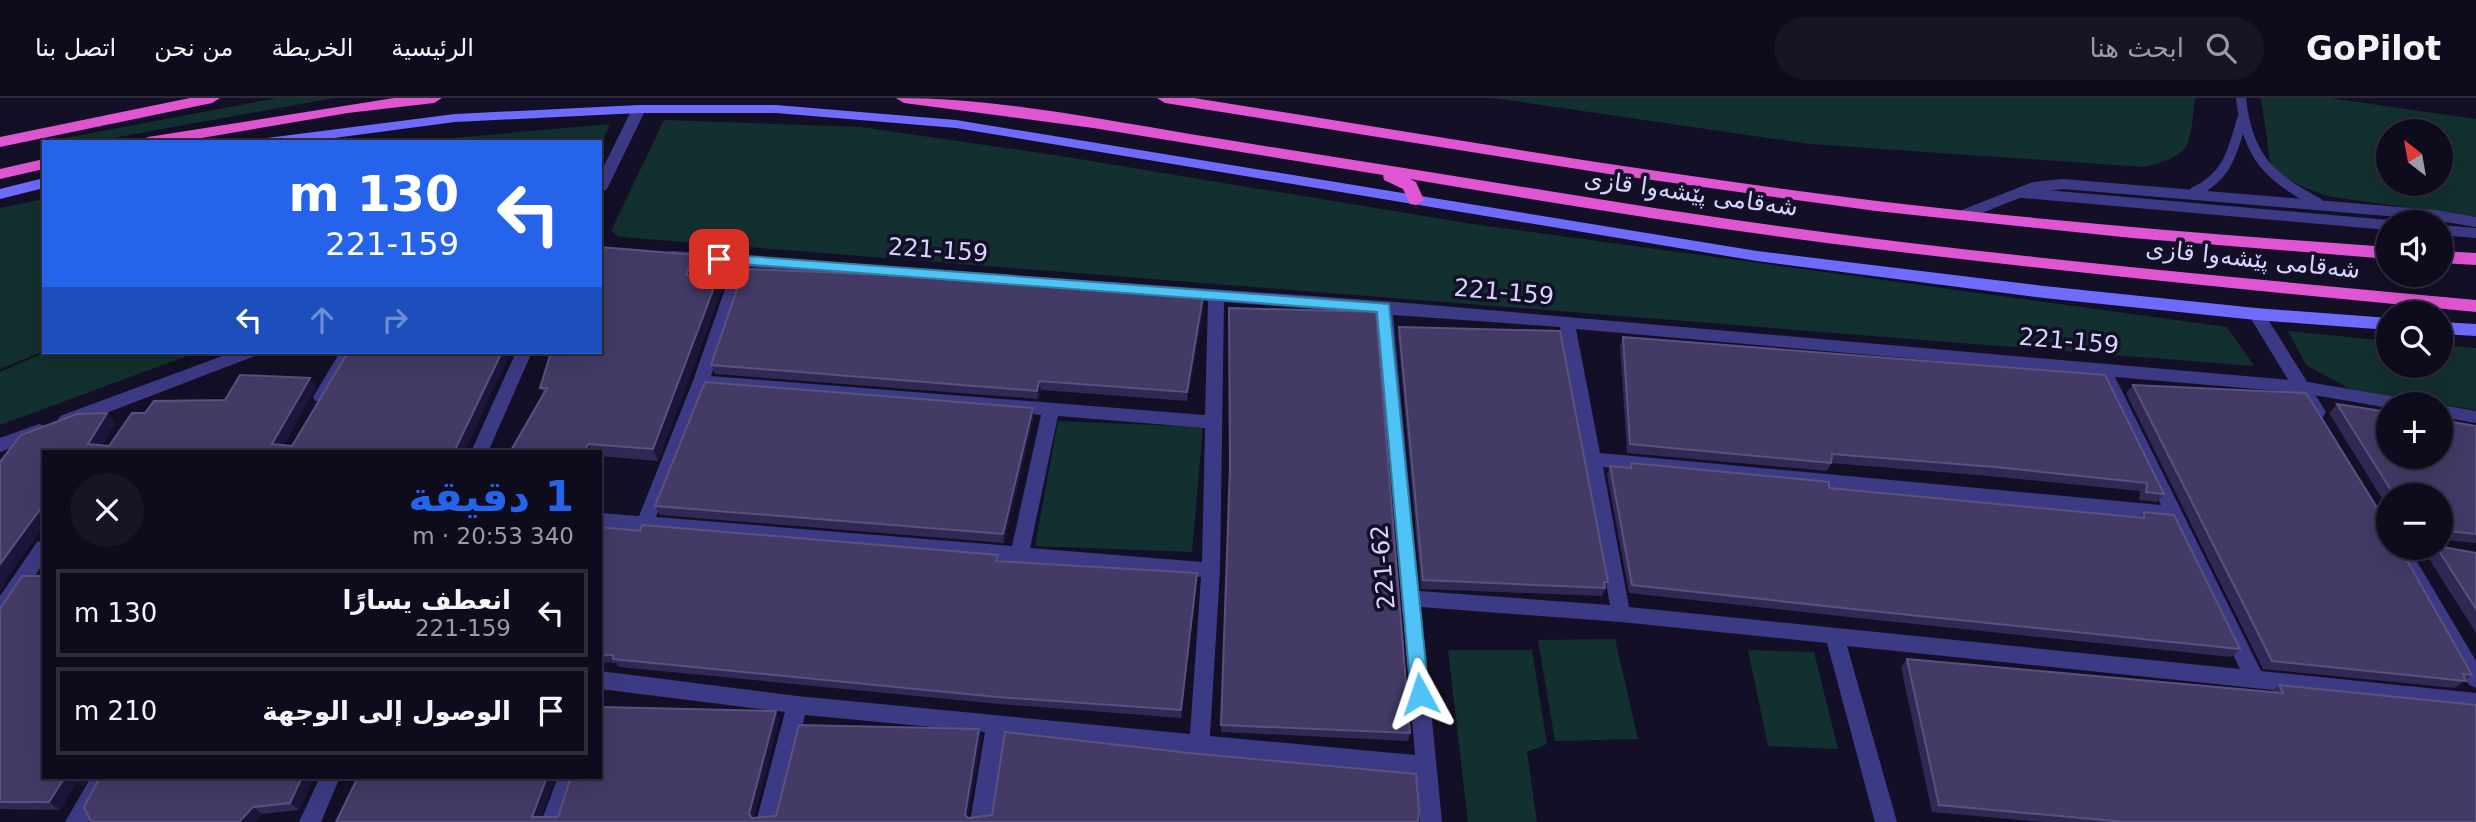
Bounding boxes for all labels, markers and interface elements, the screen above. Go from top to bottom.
search box [1774,17,2264,80]
icon: search [2202,29,2240,67]
text: GoPilot [2306,29,2441,68]
text: ابحث هنا [2089,33,2184,63]
text: اتصل بنا [35,34,116,62]
text: من نحن [154,34,233,62]
text: الخريطة [271,34,353,62]
text: الرئيسية [391,34,474,62]
north arrow [2376,119,2454,196]
map controls [2376,119,2453,560]
street label: شەقامی پێشەوا قازی [1582,164,1800,222]
text: 130 m [289,166,459,223]
icon: left [483,168,574,259]
button: sound [2376,210,2453,287]
text: 221-159 [325,225,459,263]
pin [689,229,749,289]
street label: 221-159 [887,233,989,267]
street label: شەقامی پێشەوا قازی [2144,234,2362,284]
icon: arrive [700,240,738,278]
street label: 221-159 [1453,274,1555,310]
icon: left [230,301,268,339]
icon: ahead [303,301,341,339]
icon: right [376,301,414,339]
button: search [2376,301,2453,378]
street label: 221-159 [2018,323,2120,359]
button: + [2376,392,2453,469]
text: 1 دقيقة [408,472,574,521]
button: close [70,473,144,547]
button: − [2376,483,2453,560]
text: 340 m · 20:53 [412,523,574,549]
street label: 221-62 [1365,523,1401,611]
text: انعطف يسارًا [342,585,511,615]
icon: left [532,594,570,632]
text: 130 m [74,598,157,628]
text: 221-159 [415,615,511,641]
position arrow [1383,657,1457,731]
icon: arrive [532,692,570,730]
text: 210 m [74,696,157,726]
text: الوصول إلى الوجهة [262,696,511,726]

